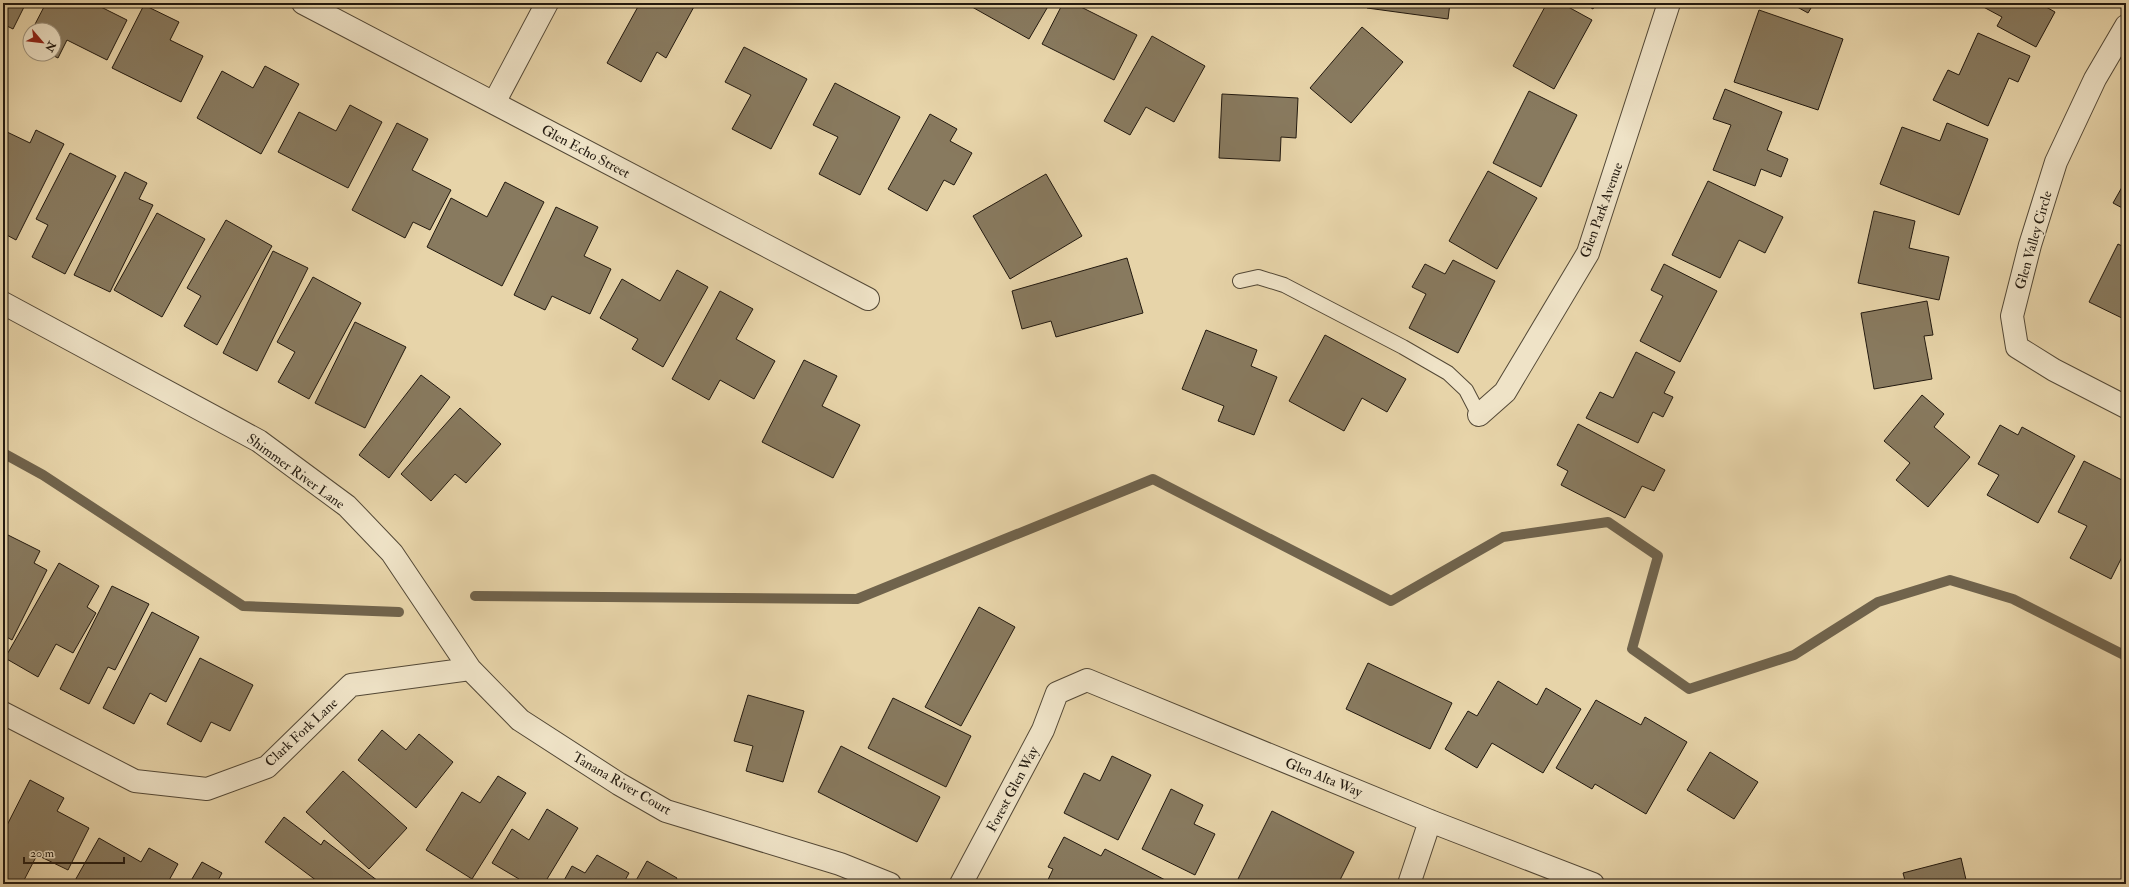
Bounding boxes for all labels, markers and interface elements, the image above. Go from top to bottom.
north arrow [22,22,62,62]
text: N [42,38,59,55]
street label: Glen Echo Street [539,121,633,182]
street label: Glen Park Avenue [1576,160,1627,260]
street label: Glen Valley Circle [2011,189,2057,292]
street label: Shimmer River Lane [243,430,348,513]
street label: Clark Fork Lane [261,694,341,770]
street label: Forest Glen Way [983,743,1043,835]
street label: Tanana River Court [569,748,675,819]
street label: Glen Alta Way [1282,754,1366,802]
scale bar [24,839,124,865]
text: 20 m [30,846,55,861]

